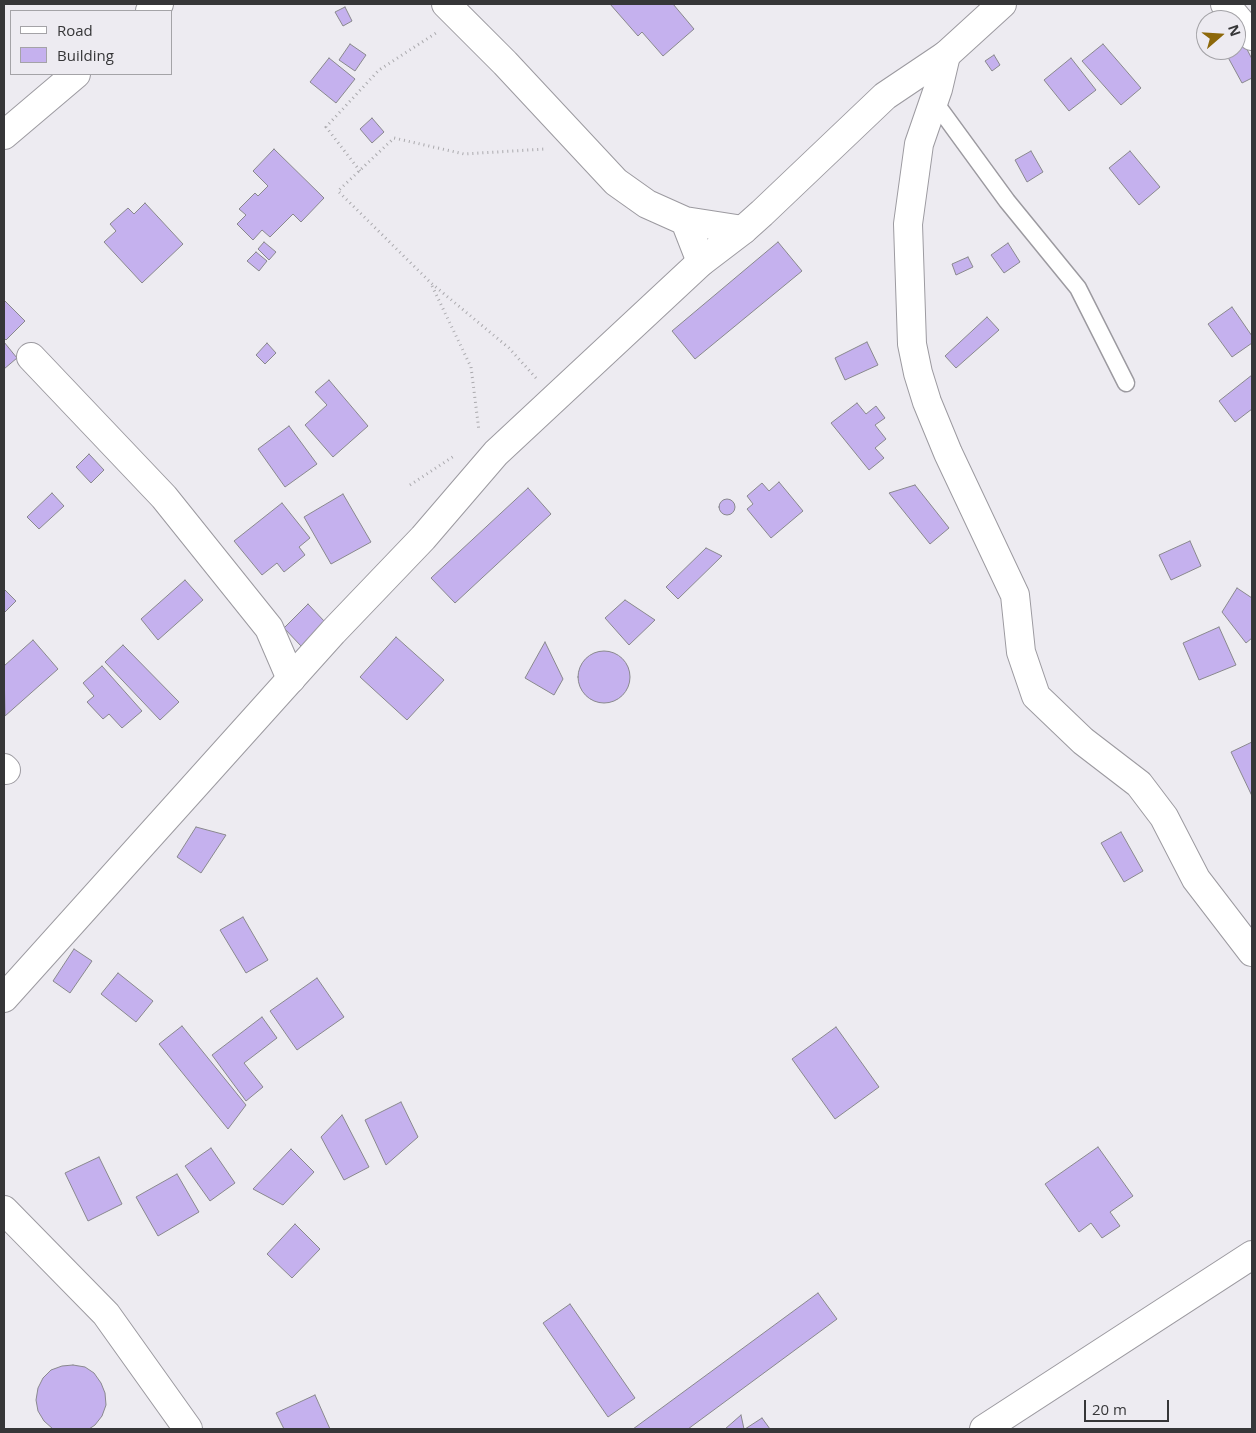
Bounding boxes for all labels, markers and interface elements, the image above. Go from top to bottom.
legend [10,10,172,75]
north arrow [1196,10,1246,60]
text: Road [57,20,93,40]
text: N [1224,22,1246,39]
text: Building [57,45,114,65]
scale bar [1086,1390,1171,1422]
text: 20 m [1092,1399,1127,1419]

